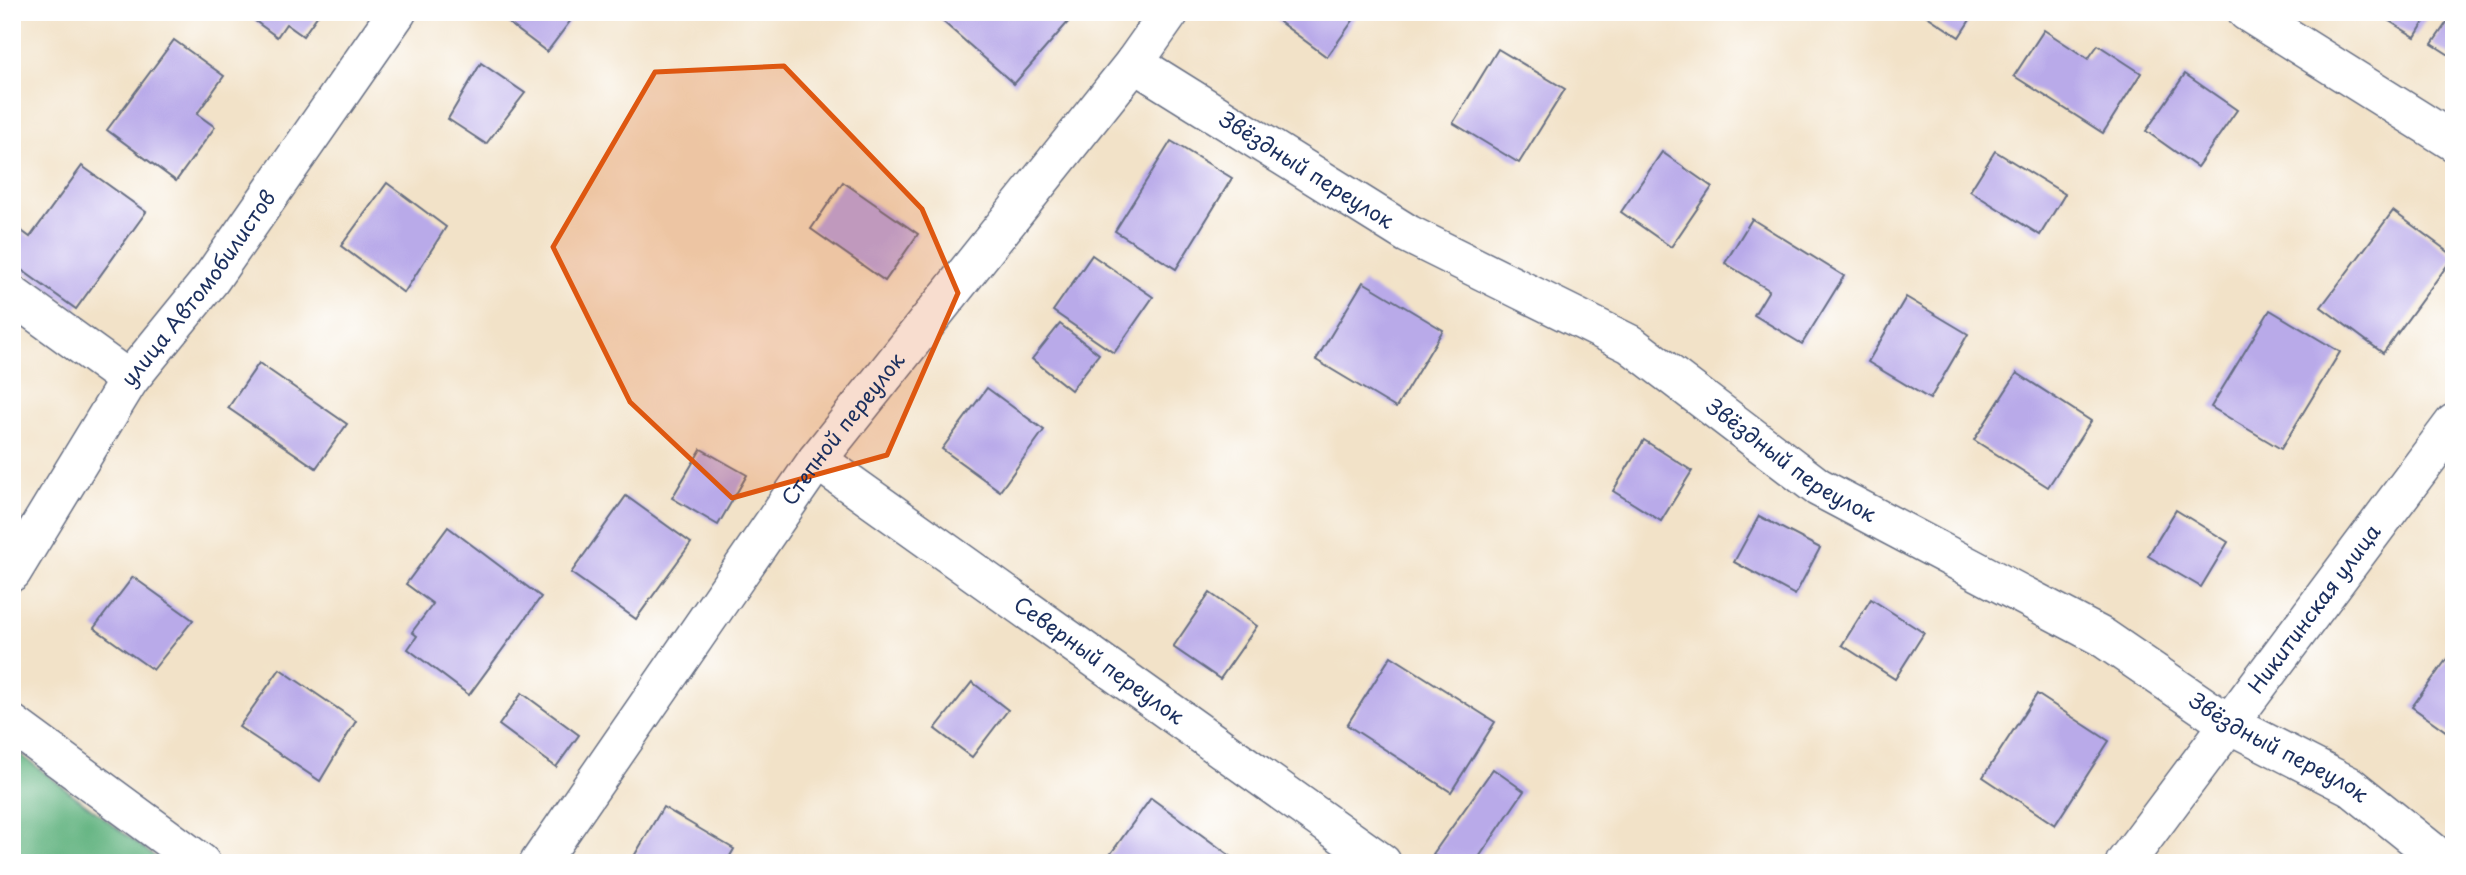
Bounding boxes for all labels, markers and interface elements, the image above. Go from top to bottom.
street label: Звёздный переулок [1214,102,1401,236]
street label: улица Автомобилистов [112,183,282,392]
street label: Степной переулок [772,344,911,511]
street label: Звёздный переулок [1700,390,1883,529]
street label: Никитинская улица [2239,516,2388,700]
street label: Северный переулок [1008,587,1192,732]
street label: Звёздный переулок [2184,684,2377,809]

